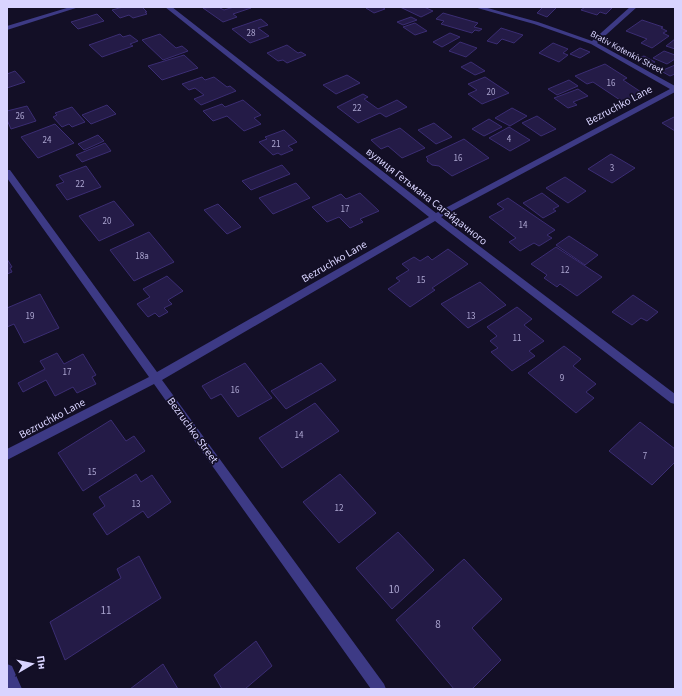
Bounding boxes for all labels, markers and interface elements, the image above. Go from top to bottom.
house number: 28 [247,27,256,40]
street label: Brativ Kotenkiv Street [588,28,666,77]
house number: 16 [607,77,616,90]
street label: Bezruchko Lane [583,81,656,129]
house number: 20 [487,86,496,99]
house number: 22 [353,102,362,115]
house number: 26 [16,110,25,123]
house number: 4 [507,133,512,146]
house number: 24 [43,134,52,147]
house number: 21 [272,138,280,151]
street label: вулиця Гетьмана Сагайдачного [363,144,491,249]
house number: 16 [454,152,463,165]
house number: 3 [610,162,615,175]
house number: 22 [76,178,85,191]
house number: 17 [341,203,350,216]
house number: 20 [103,215,112,228]
house number: 14 [519,219,528,232]
street label: Bezruchko Lane [299,236,370,286]
house number: 18а [135,250,149,263]
house number: 12 [561,264,570,277]
house number: 15 [417,274,426,287]
house number: 19 [26,310,35,323]
house number: 13 [467,310,476,323]
house number: 11 [513,332,521,345]
house number: 17 [63,366,72,379]
house number: 9 [560,372,565,385]
house number: 16 [231,384,240,397]
street label: Bezruchko Lane [16,394,89,442]
street label: Bezruchko Street [163,394,222,467]
house number: 14 [295,429,304,442]
house number: 7 [643,450,648,463]
house number: 15 [88,466,97,479]
house number: 13 [132,498,141,511]
house number: 12 [335,502,344,515]
house number: 10 [389,582,399,597]
house number: 11 [101,603,111,618]
house number: 8 [435,617,441,632]
north arrow [12,644,52,684]
text: Пн [33,655,50,670]

